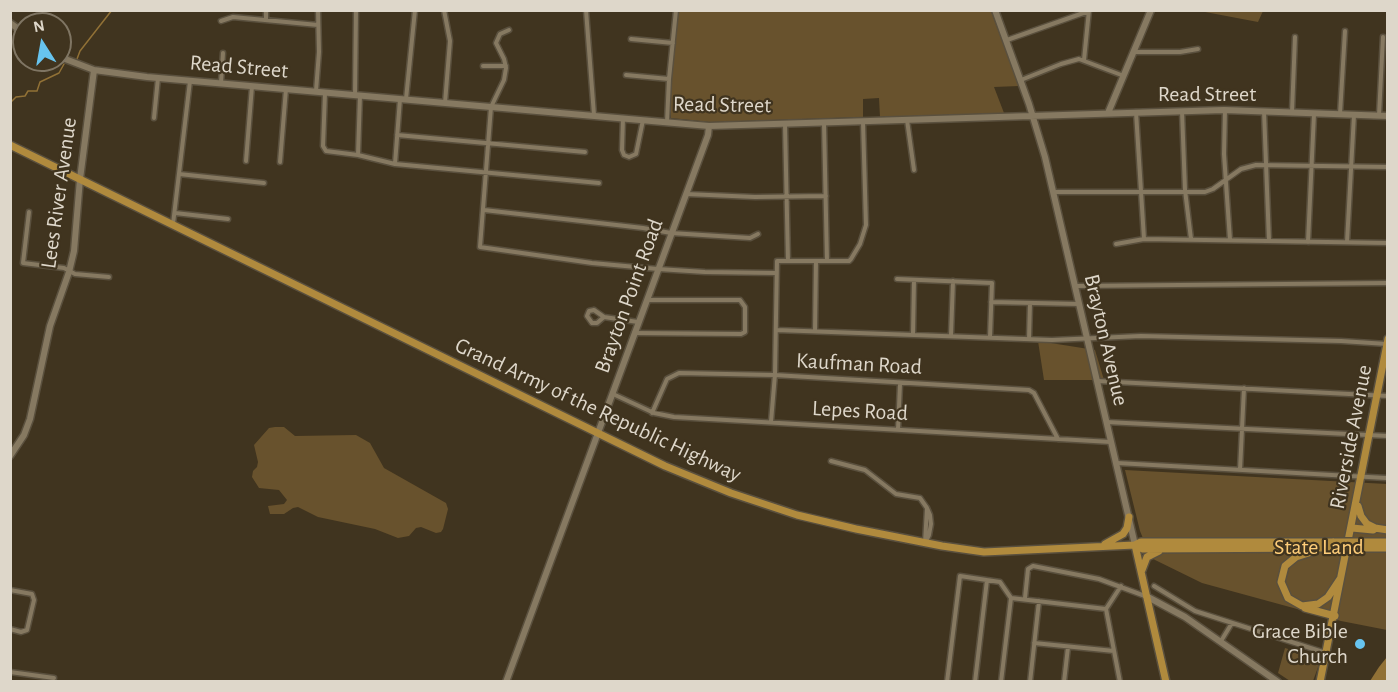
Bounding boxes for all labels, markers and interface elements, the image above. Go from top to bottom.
north arrow [12,12,72,72]
text: N [32,17,46,35]
street label: Read Street [189,50,289,84]
street label: Read Street [1158,81,1256,107]
street label: Read Street [673,91,771,119]
street label: Lees River Avenue [35,116,83,270]
street label: Brayton Point Road [589,215,669,377]
street label: Brayton Avenue [1078,272,1134,408]
street label: Grand Army of the Republic Highway [451,332,745,488]
street label: Kaufman Road [795,348,923,380]
street label: Riverside Avenue [1324,363,1378,511]
street label: Lepes Road [811,395,909,427]
park label: State Land [1274,534,1364,560]
place label: Grace Bible Church [1252,618,1348,670]
marker: Grace Bible Church [1353,637,1367,651]

